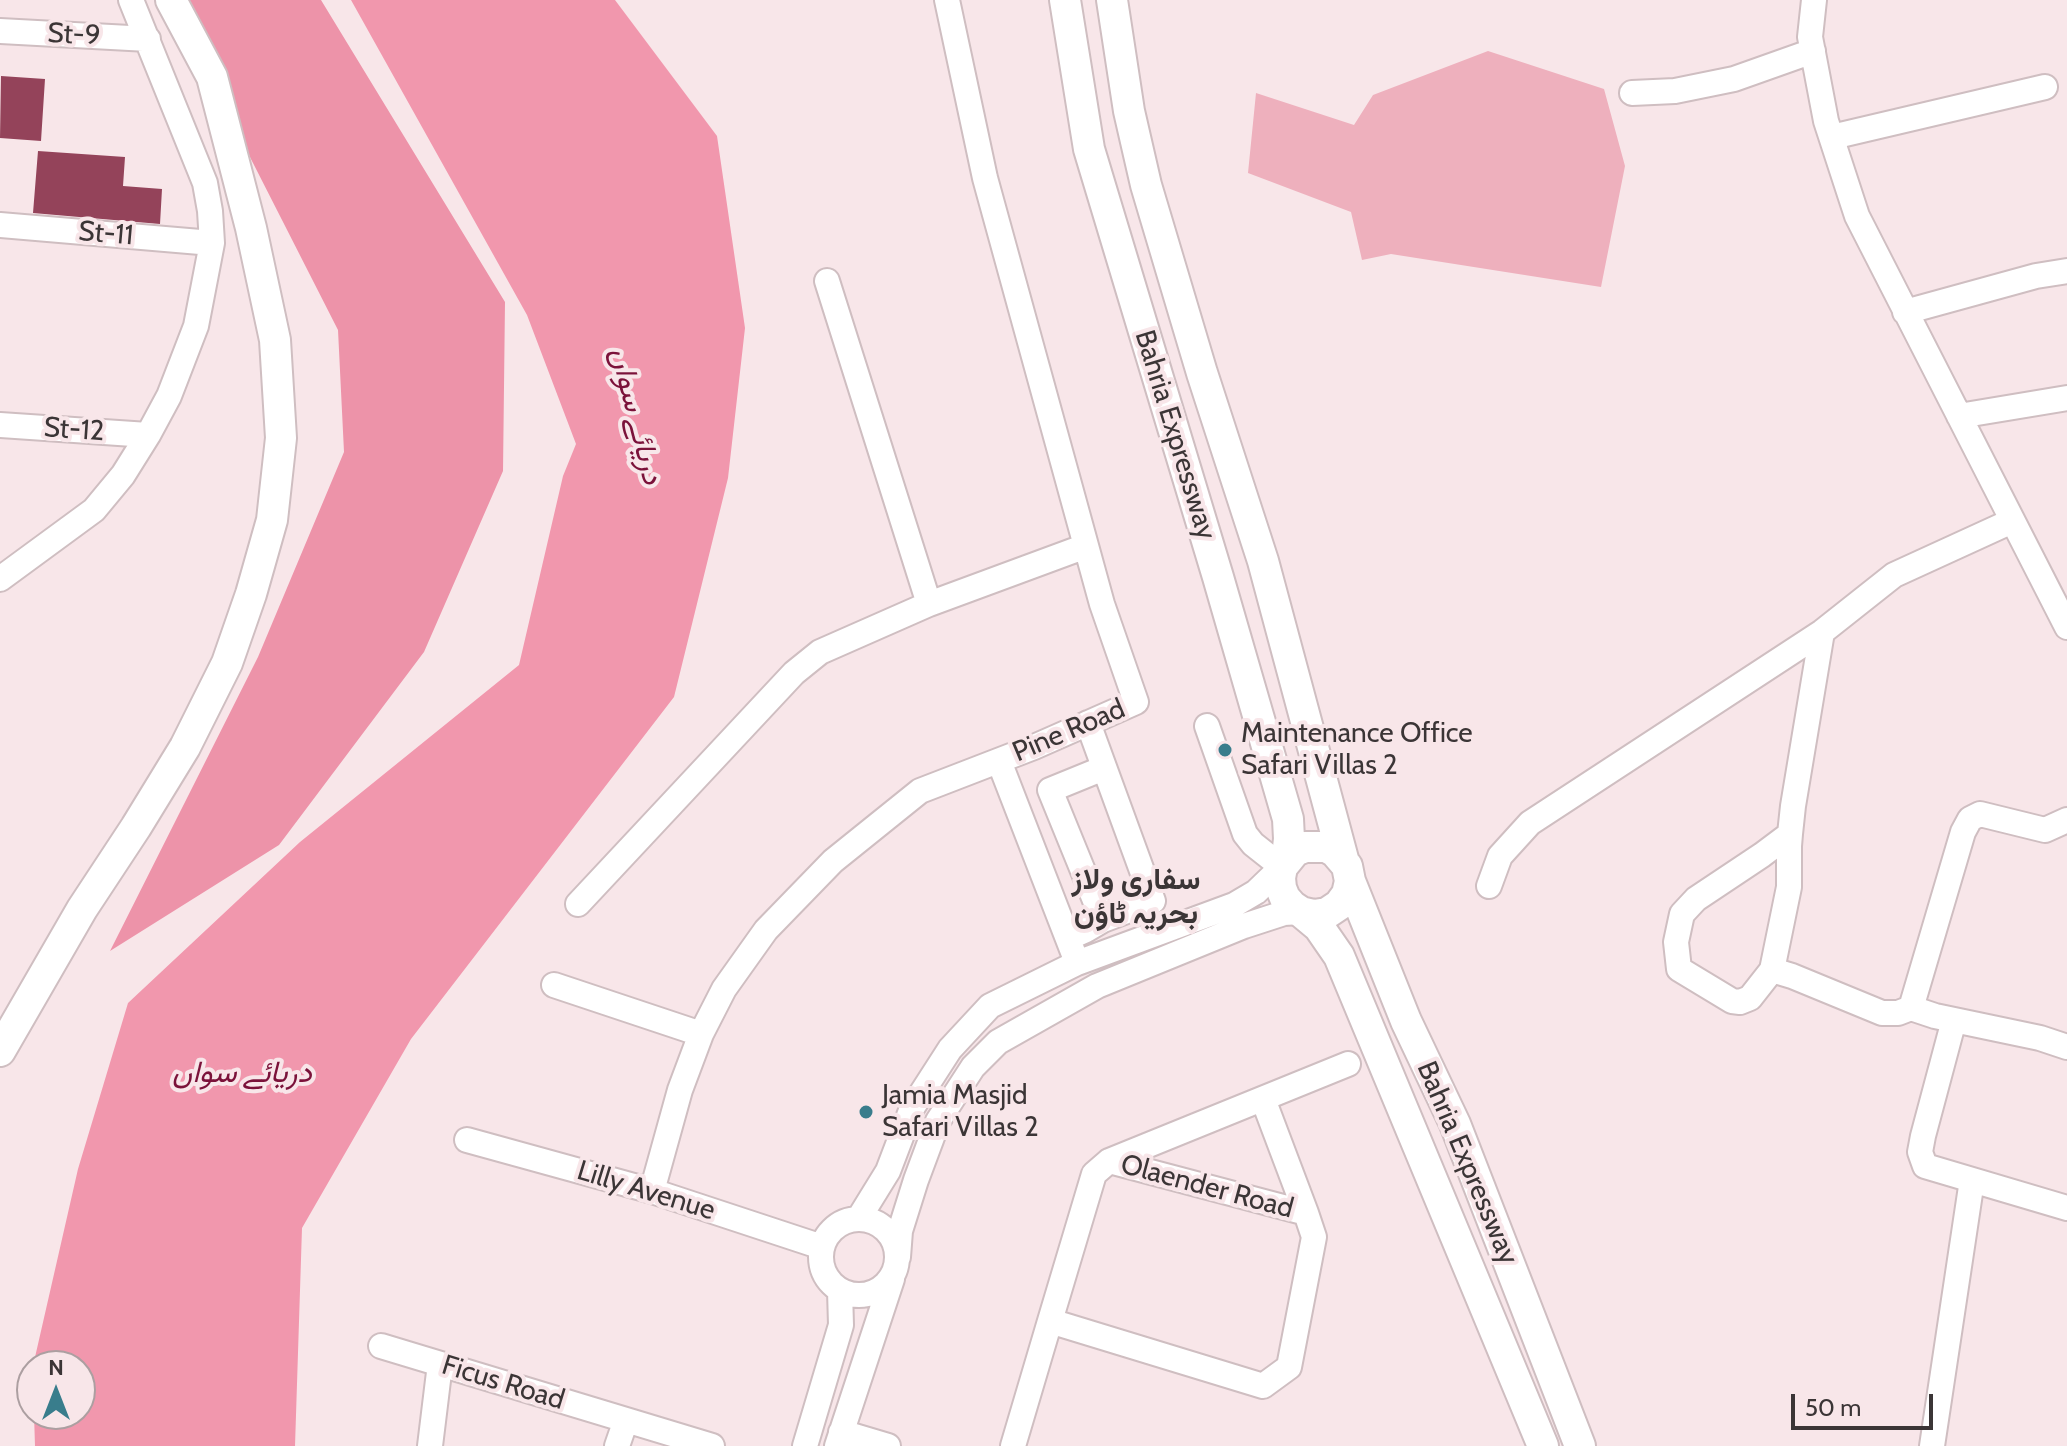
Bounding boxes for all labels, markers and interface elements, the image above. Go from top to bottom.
street label: St-9 [47,17,101,53]
street label: St-11 [77,215,135,253]
street label: Bahria Expressway [1127,326,1223,544]
water label: دریائے سواں [602,344,670,488]
street label: St-12 [43,411,105,449]
street label: Pine Road [1008,692,1130,770]
place label: Maintenance Office Safari Villas 2 [1241,717,1473,783]
marker: Maintenance Office Safari Villas 2 [1216,741,1234,759]
district label: سفاری ولاز بحریہ ٹاؤن [1072,862,1200,932]
water label: دریائے سواں [172,1055,312,1091]
street label: Bahria Expressway [1409,1056,1525,1270]
place label: Jamia Masjid Safari Villas 2 [882,1079,1039,1145]
marker: Jamia Masjid Safari Villas 2 [857,1103,875,1121]
street label: Olaender Road [1117,1148,1297,1226]
street label: Lilly Avenue [573,1154,719,1228]
street label: Ficus Road [438,1348,568,1418]
north arrow [16,1350,96,1430]
text: N [48,1354,64,1381]
scale bar [1795,1378,1937,1428]
text: 50 m [1805,1393,1861,1422]

